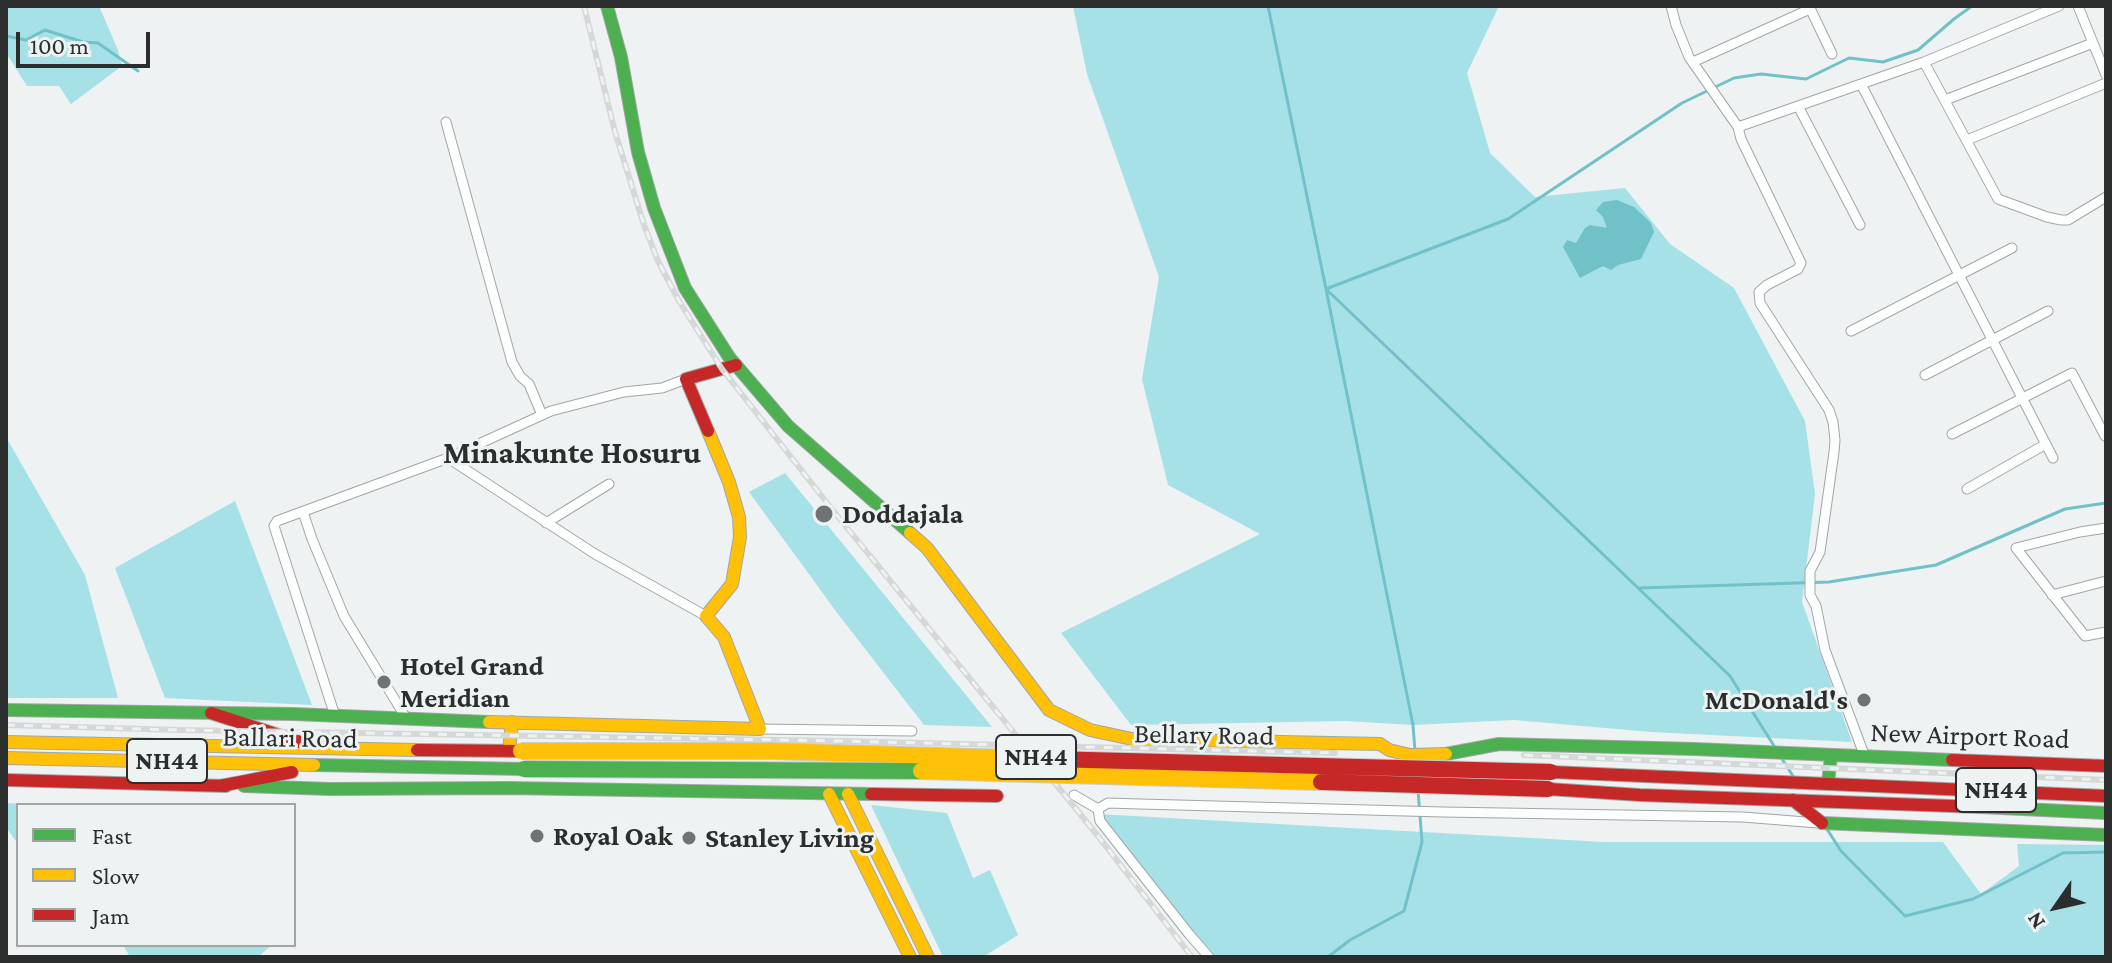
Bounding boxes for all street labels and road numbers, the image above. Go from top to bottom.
street label: New Airport Road [1870,716,2070,756]
street label: Bellary Road [1134,717,1274,753]
street label: Ballari Road [222,720,358,756]
road number: NH44 [996,735,1076,779]
road number: NH44 [127,739,207,783]
road number: NH44 [1956,768,2036,812]

